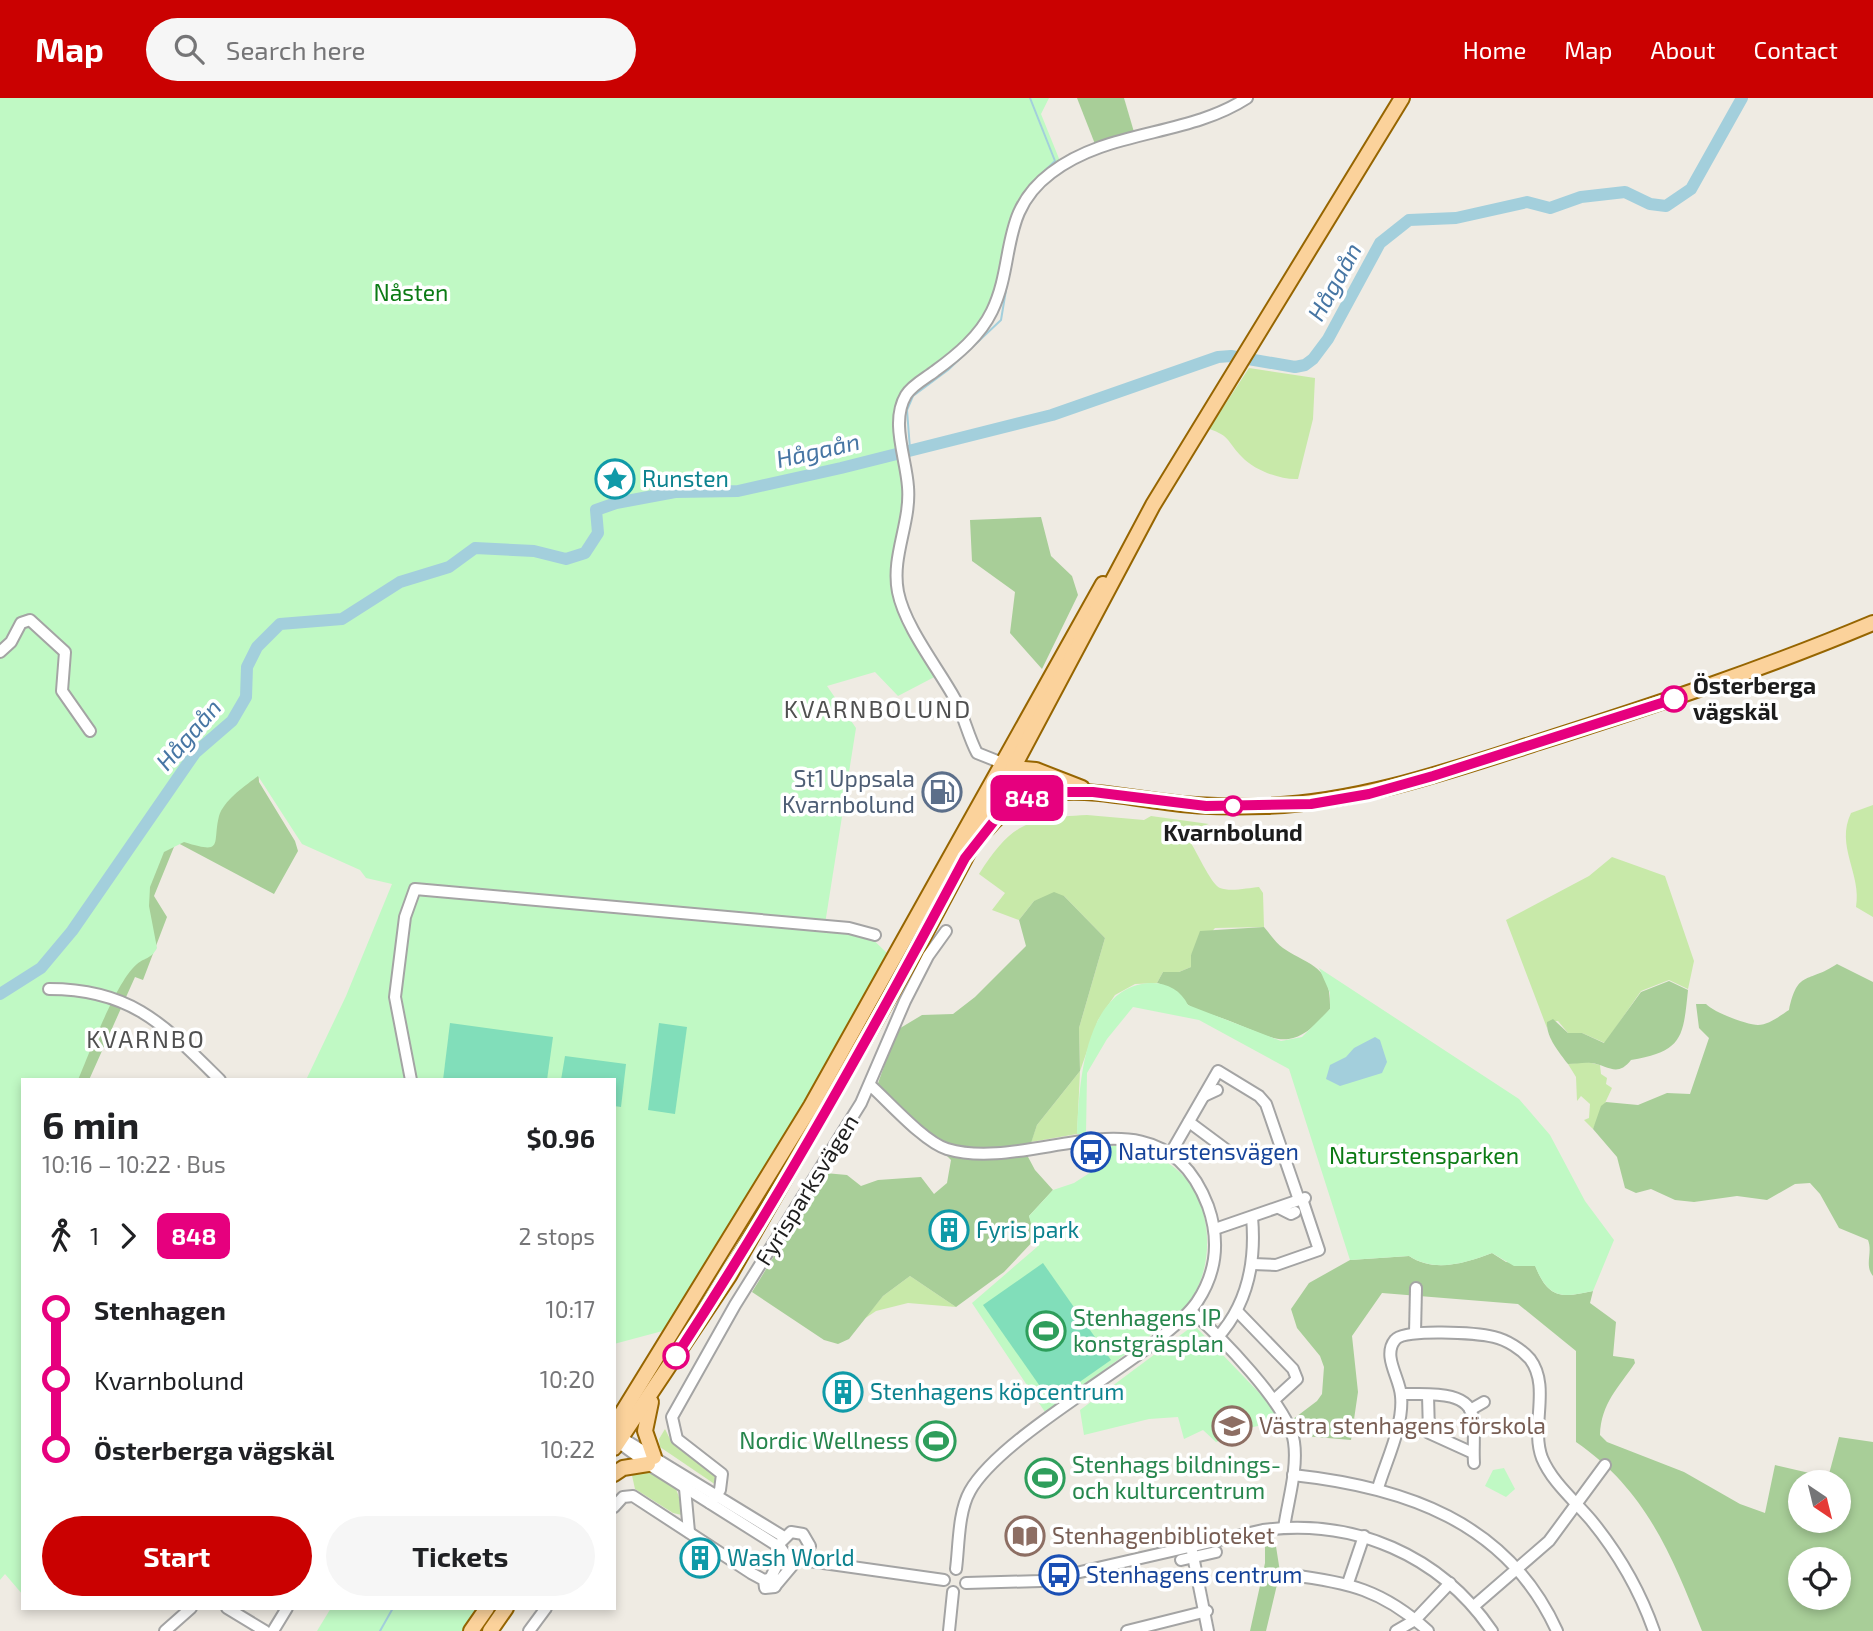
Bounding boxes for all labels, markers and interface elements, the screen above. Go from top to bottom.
search box [146,18,636,81]
text: Map [35,29,104,69]
icon: search [170,30,208,68]
text: Search here [226,34,365,65]
text: Home [1463,35,1526,64]
text: Map [1564,35,1612,64]
text: About [1650,35,1716,64]
text: Contact [1754,35,1838,64]
water label: Hågaån [1300,237,1367,325]
park label: Nåsten [373,278,449,306]
water label: Hågaån [773,426,862,473]
place icon: Runsten [594,458,636,500]
place label: Runsten [642,464,729,492]
place label: Österberga vägskäl [1693,671,1816,725]
marker: Österberga vägskäl [1661,686,1687,712]
water label: Hågaån [149,692,227,776]
district label: KVARNBOLUND [784,694,972,723]
place label: St1 Uppsala Kvarnbolund [782,764,915,818]
fuel station icon: St1 Uppsala Kvarnbolund [921,771,963,813]
line badge: 848 [987,775,1067,821]
text: 848 [1004,783,1050,812]
marker: Kvarnbolund [1223,796,1243,816]
place label: Kvarnbolund [1163,818,1303,846]
district label: KVARNBO [86,1024,206,1053]
text: 6 min [42,1101,139,1147]
street label: Fyrisparksvägen [748,1109,864,1270]
text: $0.96 [526,1122,595,1153]
bus stop icon: Naturstensvägen [1070,1131,1112,1173]
place label: Naturstensvägen [1118,1137,1299,1165]
park label: Naturstensparken [1329,1141,1519,1169]
text: 10:16 – 10:22 · Bus [42,1150,226,1178]
building icon: Fyris park [928,1209,970,1251]
place label: Fyris park [976,1215,1079,1243]
icon: walk [42,1217,80,1255]
icon: forward [109,1217,147,1255]
text: 848 [171,1221,216,1250]
text: 1 [90,1222,99,1250]
text: 2 stops [518,1222,595,1250]
text: Stenhagen [94,1294,226,1325]
text: 10:17 [546,1295,595,1323]
place label: Stenhagens IP konstgräsplan [1073,1303,1224,1357]
sports icon: Stenhagens IP konstgräsplan [1025,1310,1067,1352]
unlabelled marker [663,1343,689,1369]
text: Kvarnbolund [94,1364,244,1395]
text: 10:20 [540,1365,595,1393]
building icon: Stenhagens köpcentrum [822,1371,864,1413]
place label: Stenhagens köpcentrum [870,1377,1124,1405]
school or university icon: Västra stenhagens förskola [1211,1405,1253,1447]
place label: Västra stenhagens förskola [1259,1411,1546,1439]
sports icon: Nordic Wellness [915,1420,957,1462]
place label: Nordic Wellness [739,1426,909,1454]
text: Österberga vägskäl [94,1434,334,1465]
text: 10:22 [541,1435,595,1463]
place label: Stenhags bildnings- och kulturcentrum [1072,1450,1281,1504]
sports icon: Stenhags bildnings- och kulturcentrum [1024,1457,1066,1499]
north arrow [1788,1470,1852,1533]
map controls [1788,1470,1851,1610]
library icon: Stenhagenbiblioteket [1004,1515,1046,1557]
button: Start [42,1516,312,1596]
button: Tickets [326,1516,595,1596]
place label: Stenhagenbiblioteket [1052,1521,1275,1549]
building icon: Wash World [679,1537,721,1579]
place label: Wash World [727,1543,855,1571]
button: locate [1788,1547,1851,1610]
bus stop icon: Stenhagens centrum [1038,1554,1080,1596]
place label: Stenhagens centrum [1086,1560,1303,1588]

